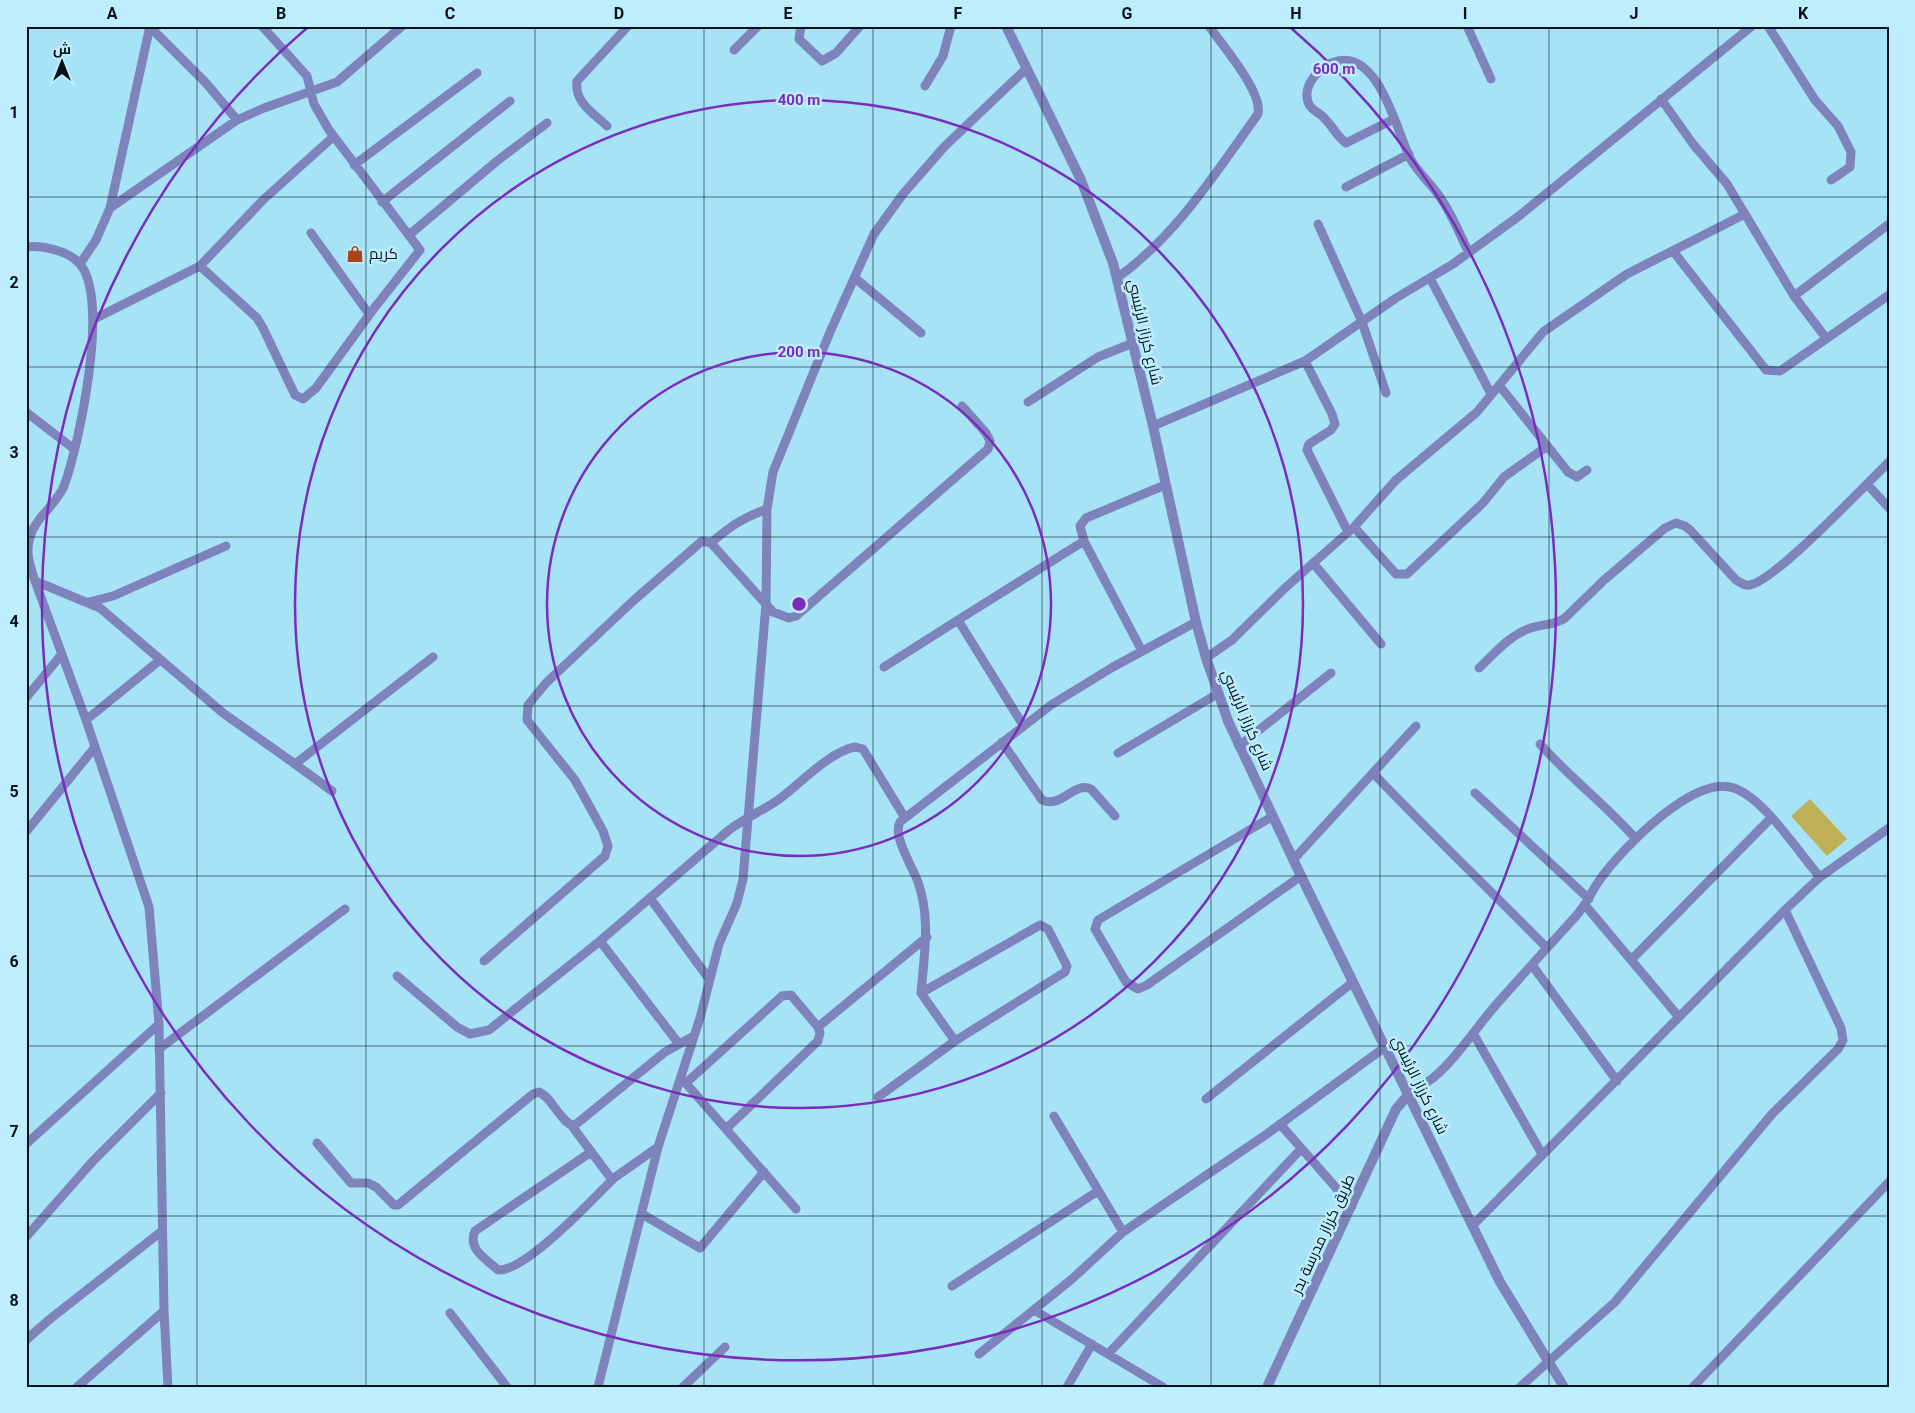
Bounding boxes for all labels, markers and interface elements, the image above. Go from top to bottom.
text: A [107,4,118,23]
text: B [276,4,286,23]
text: C [445,4,455,23]
text: D [614,4,624,23]
text: E [784,4,793,23]
text: F [954,4,963,23]
text: G [1122,4,1133,23]
text: H [1290,4,1302,23]
text: I [1463,4,1467,23]
text: J [1630,4,1638,23]
text: K [1798,4,1809,23]
north arrow [38,38,88,88]
text: ش [53,41,71,58]
text: 600 m [1313,60,1355,78]
text: 400 m [778,91,820,109]
text: 1 [9,103,19,122]
shop icon: كريم [345,244,365,264]
place label: كريم [369,245,398,264]
text: 2 [9,273,19,292]
street label: شارع كرزاز الرئيسي [1121,277,1166,387]
text: 200 m [778,343,820,361]
text: 3 [9,443,19,462]
centre of rings [790,595,808,613]
text: 4 [9,612,19,631]
street label: شارع كرزاز الرئيسي [1215,667,1276,774]
text: 5 [9,782,19,801]
text: 6 [9,952,19,971]
street label: شارع كرزاز الرئيسي [1386,1032,1452,1139]
text: 7 [9,1122,19,1141]
street label: طريق كرزاز مدرسة بدر [1287,1171,1360,1298]
text: 8 [9,1291,19,1310]

